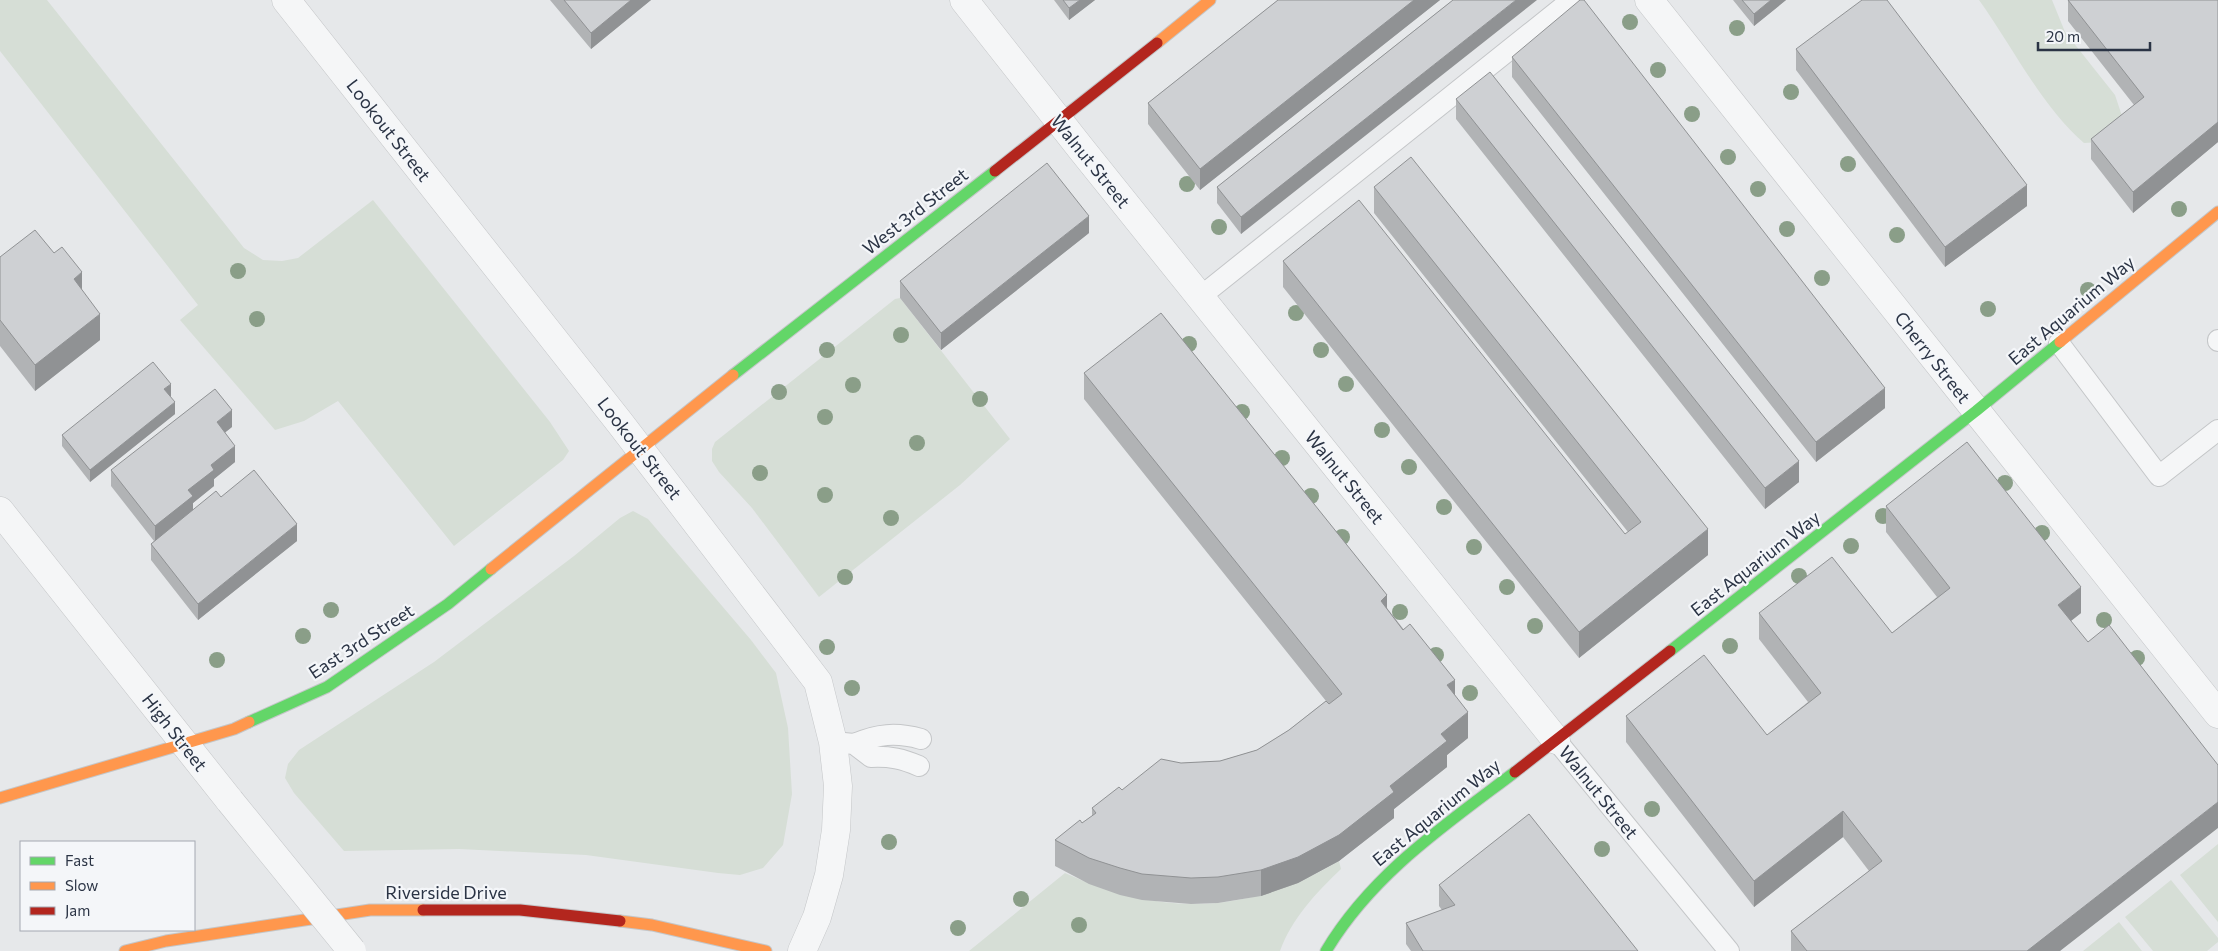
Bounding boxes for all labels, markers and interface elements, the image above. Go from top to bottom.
scale bar [2038,20,2150,52]
text: 20 m [2046,27,2080,45]
street label: Lookout Street [342,74,436,186]
street label: Walnut Street [1047,110,1135,212]
street label: West 3rd Street [858,163,972,259]
street label: East Aquarium Way [2003,251,2139,369]
street label: Cherry Street [1890,307,1976,407]
street label: Lookout Street [593,392,687,504]
street label: Walnut Street [1301,426,1389,528]
street label: East Aquarium Way [1686,506,1824,620]
street label: East 3rd Street [304,599,418,683]
street label: High Street [138,689,212,775]
street label: Walnut Street [1555,741,1643,843]
street label: East Aquarium Way [1368,754,1504,870]
legend [20,841,195,931]
text: Fast [65,851,94,869]
text: Slow [65,876,98,894]
street label: Riverside Drive [385,881,507,903]
text: Jam [65,901,90,919]

